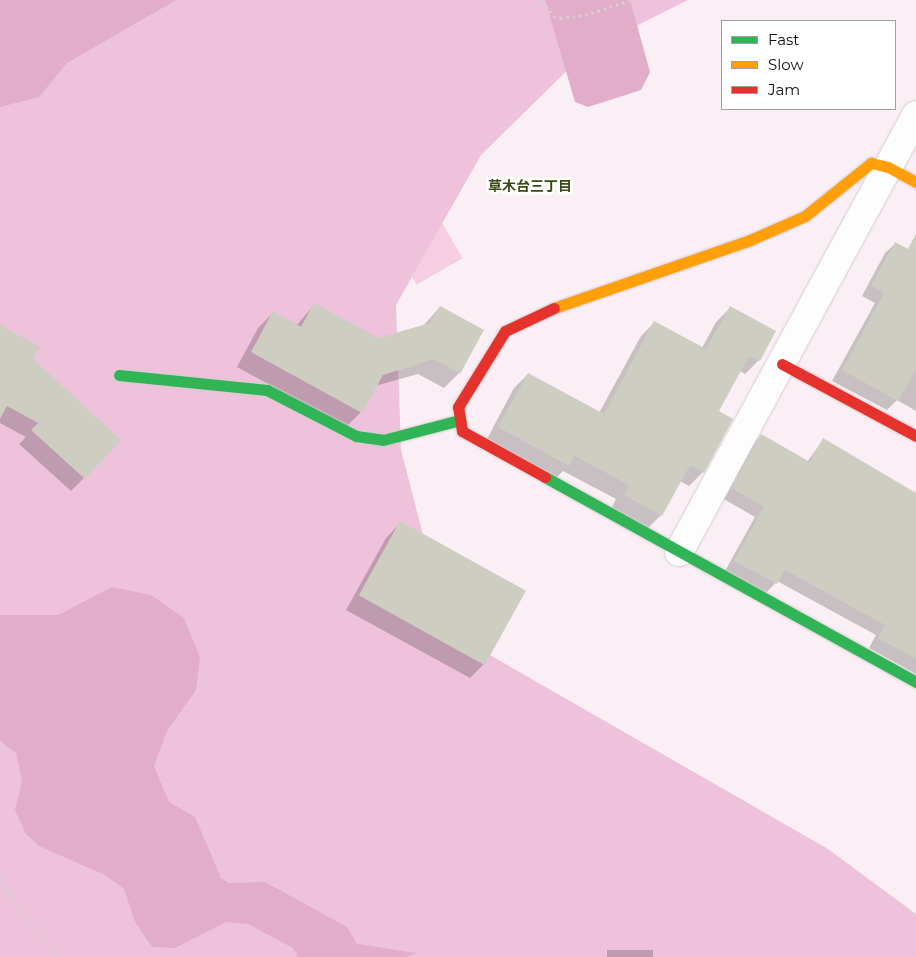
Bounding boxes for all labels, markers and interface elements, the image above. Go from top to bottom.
legend [721,20,896,110]
text: Fast [768,30,799,49]
text: Slow [768,55,804,74]
text: Jam [768,80,800,99]
district label: 草木台三丁目 [488,178,572,194]

